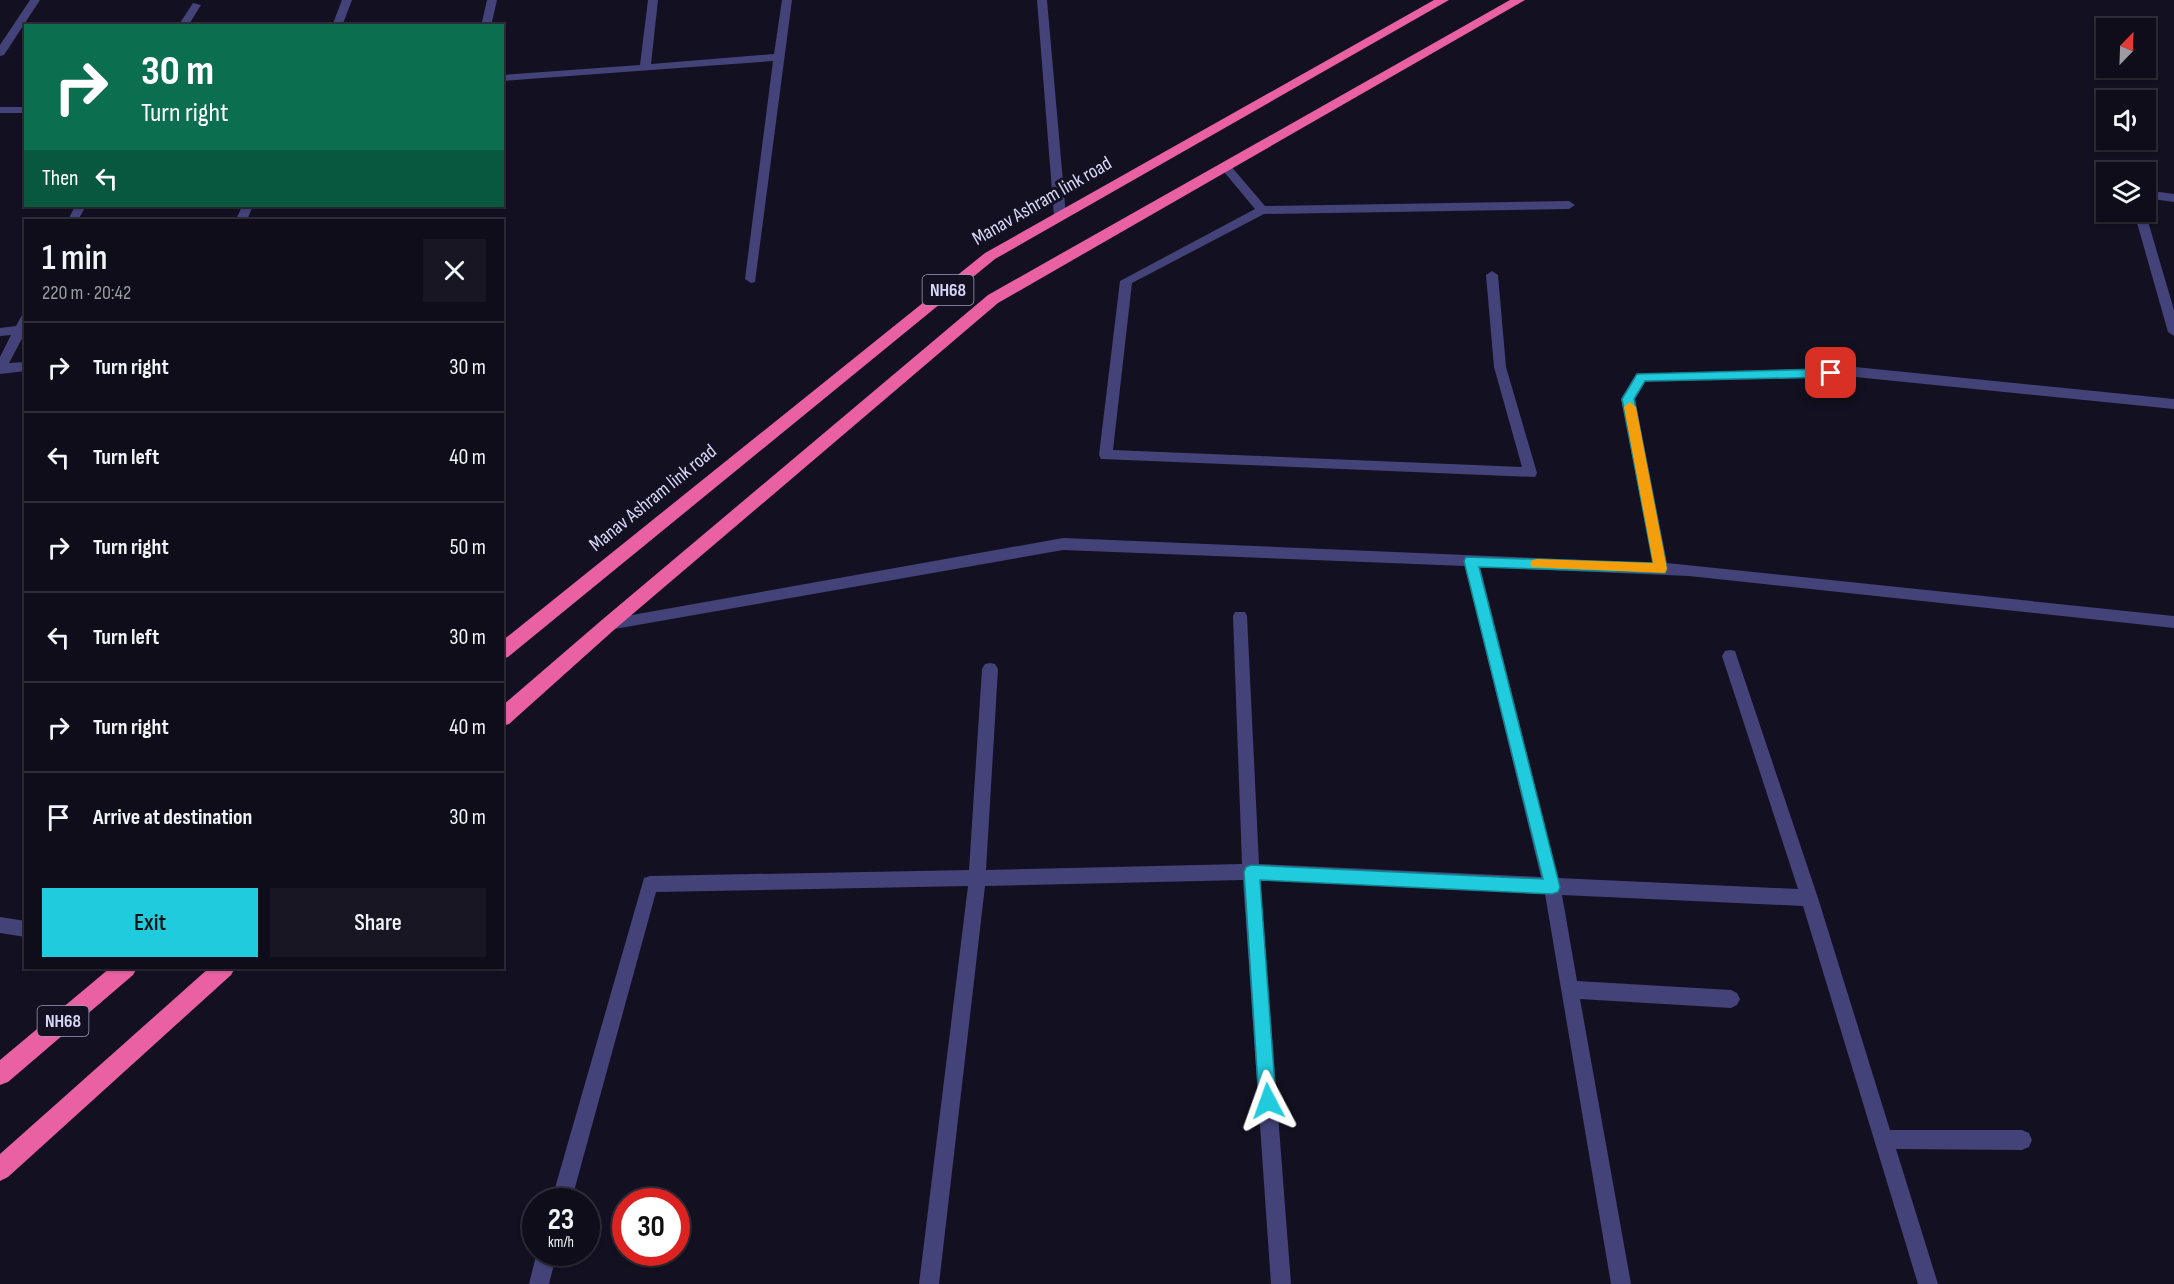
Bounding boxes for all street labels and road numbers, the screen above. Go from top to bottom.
street label: Manav Ashram link road [968,151,1116,251]
road number: NH68 [922,275,974,305]
street label: Manav Ashram link road [584,439,722,557]
road number: NH68 [38,1006,88,1036]

